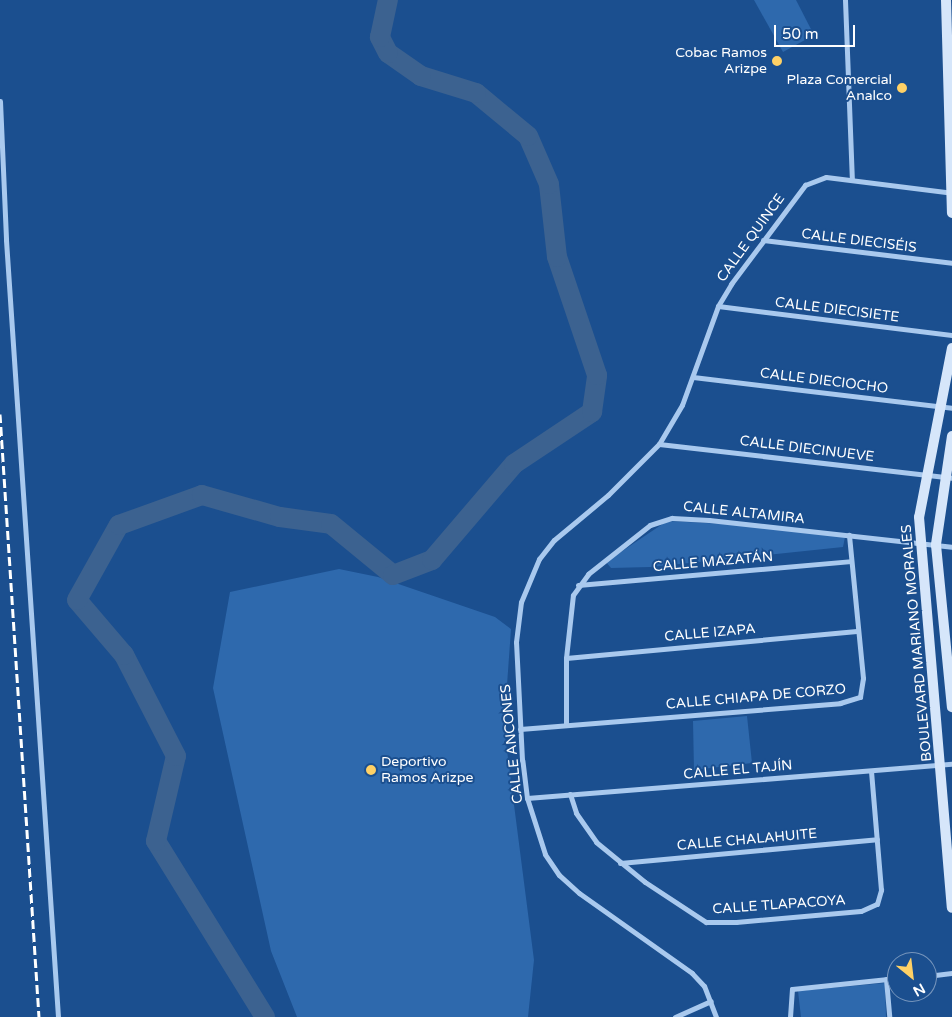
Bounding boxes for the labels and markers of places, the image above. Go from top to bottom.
place label: Cobac Ramos Arizpe [675,45,767,78]
marker: Cobac Ramos Arizpe [771,55,783,67]
place label: Plaza Comercial Analco [787,72,892,104]
marker: Plaza Comercial Analco [896,82,908,94]
place label: Deportivo Ramos Arizpe [381,754,473,786]
marker: Deportivo Ramos Arizpe [365,764,377,776]

